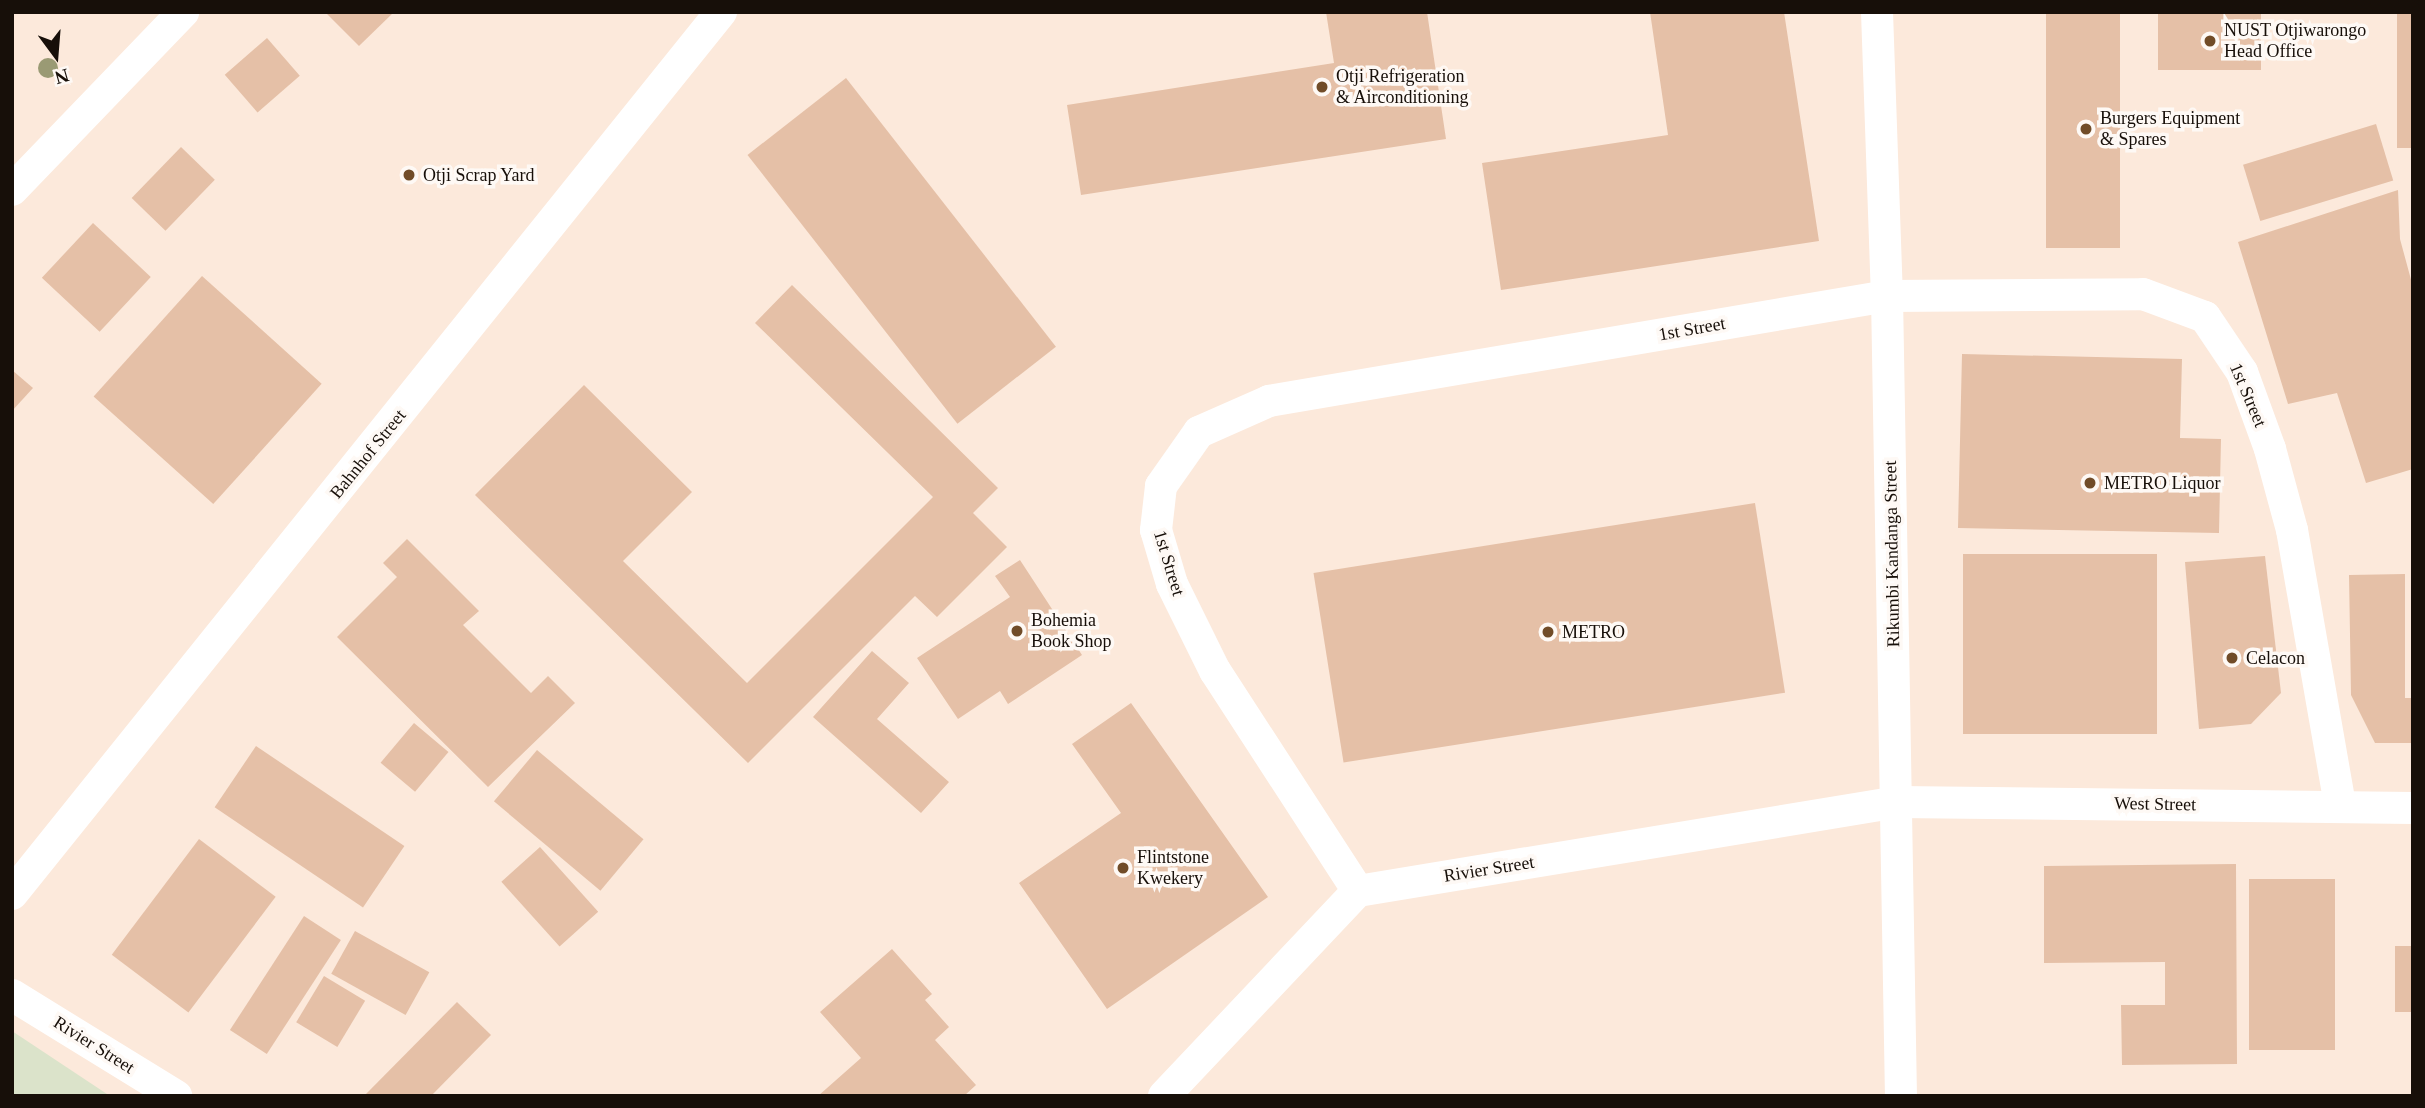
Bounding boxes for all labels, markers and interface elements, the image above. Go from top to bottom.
place label: NUST Otjiwarongo Head Office [2224,20,2366,62]
north arrow [21,21,91,91]
marker: NUST Otjiwarongo Head Office [2202,33,2218,49]
text: N [52,65,71,89]
place label: Otji Refrigeration & Airconditioning [1336,66,1469,108]
marker: Otji Refrigeration & Airconditioning [1314,79,1330,95]
place label: Burgers Equipment & Spares [2100,108,2240,150]
marker: Burgers Equipment & Spares [2078,121,2094,137]
place label: Otji Scrap Yard [423,164,535,186]
marker: Otji Scrap Yard [401,167,417,183]
street label: 1st Street [1657,313,1727,345]
street label: 1st Street [2225,360,2271,430]
street label: Bahnhof Street [325,405,411,503]
street label: Rikumbi Kandanga Street [1880,460,1904,648]
place label: METRO Liquor [2104,472,2220,494]
marker: METRO Liquor [2082,475,2098,491]
street label: 1st Street [1149,528,1189,598]
place label: Bohemia Book Shop [1031,610,1112,652]
place label: METRO [1562,621,1625,643]
marker: Bohemia Book Shop [1009,623,1025,639]
marker: METRO [1540,624,1556,640]
place label: Celacon [2246,647,2305,669]
marker: Celacon [2224,650,2240,666]
street label: West Street [2114,792,2196,816]
place label: Flintstone Kwekery [1137,847,1209,890]
street label: Rivier Street [1442,851,1536,887]
marker: Flintstone Kwekery [1115,860,1131,876]
street label: Rivier Street [49,1012,139,1078]

